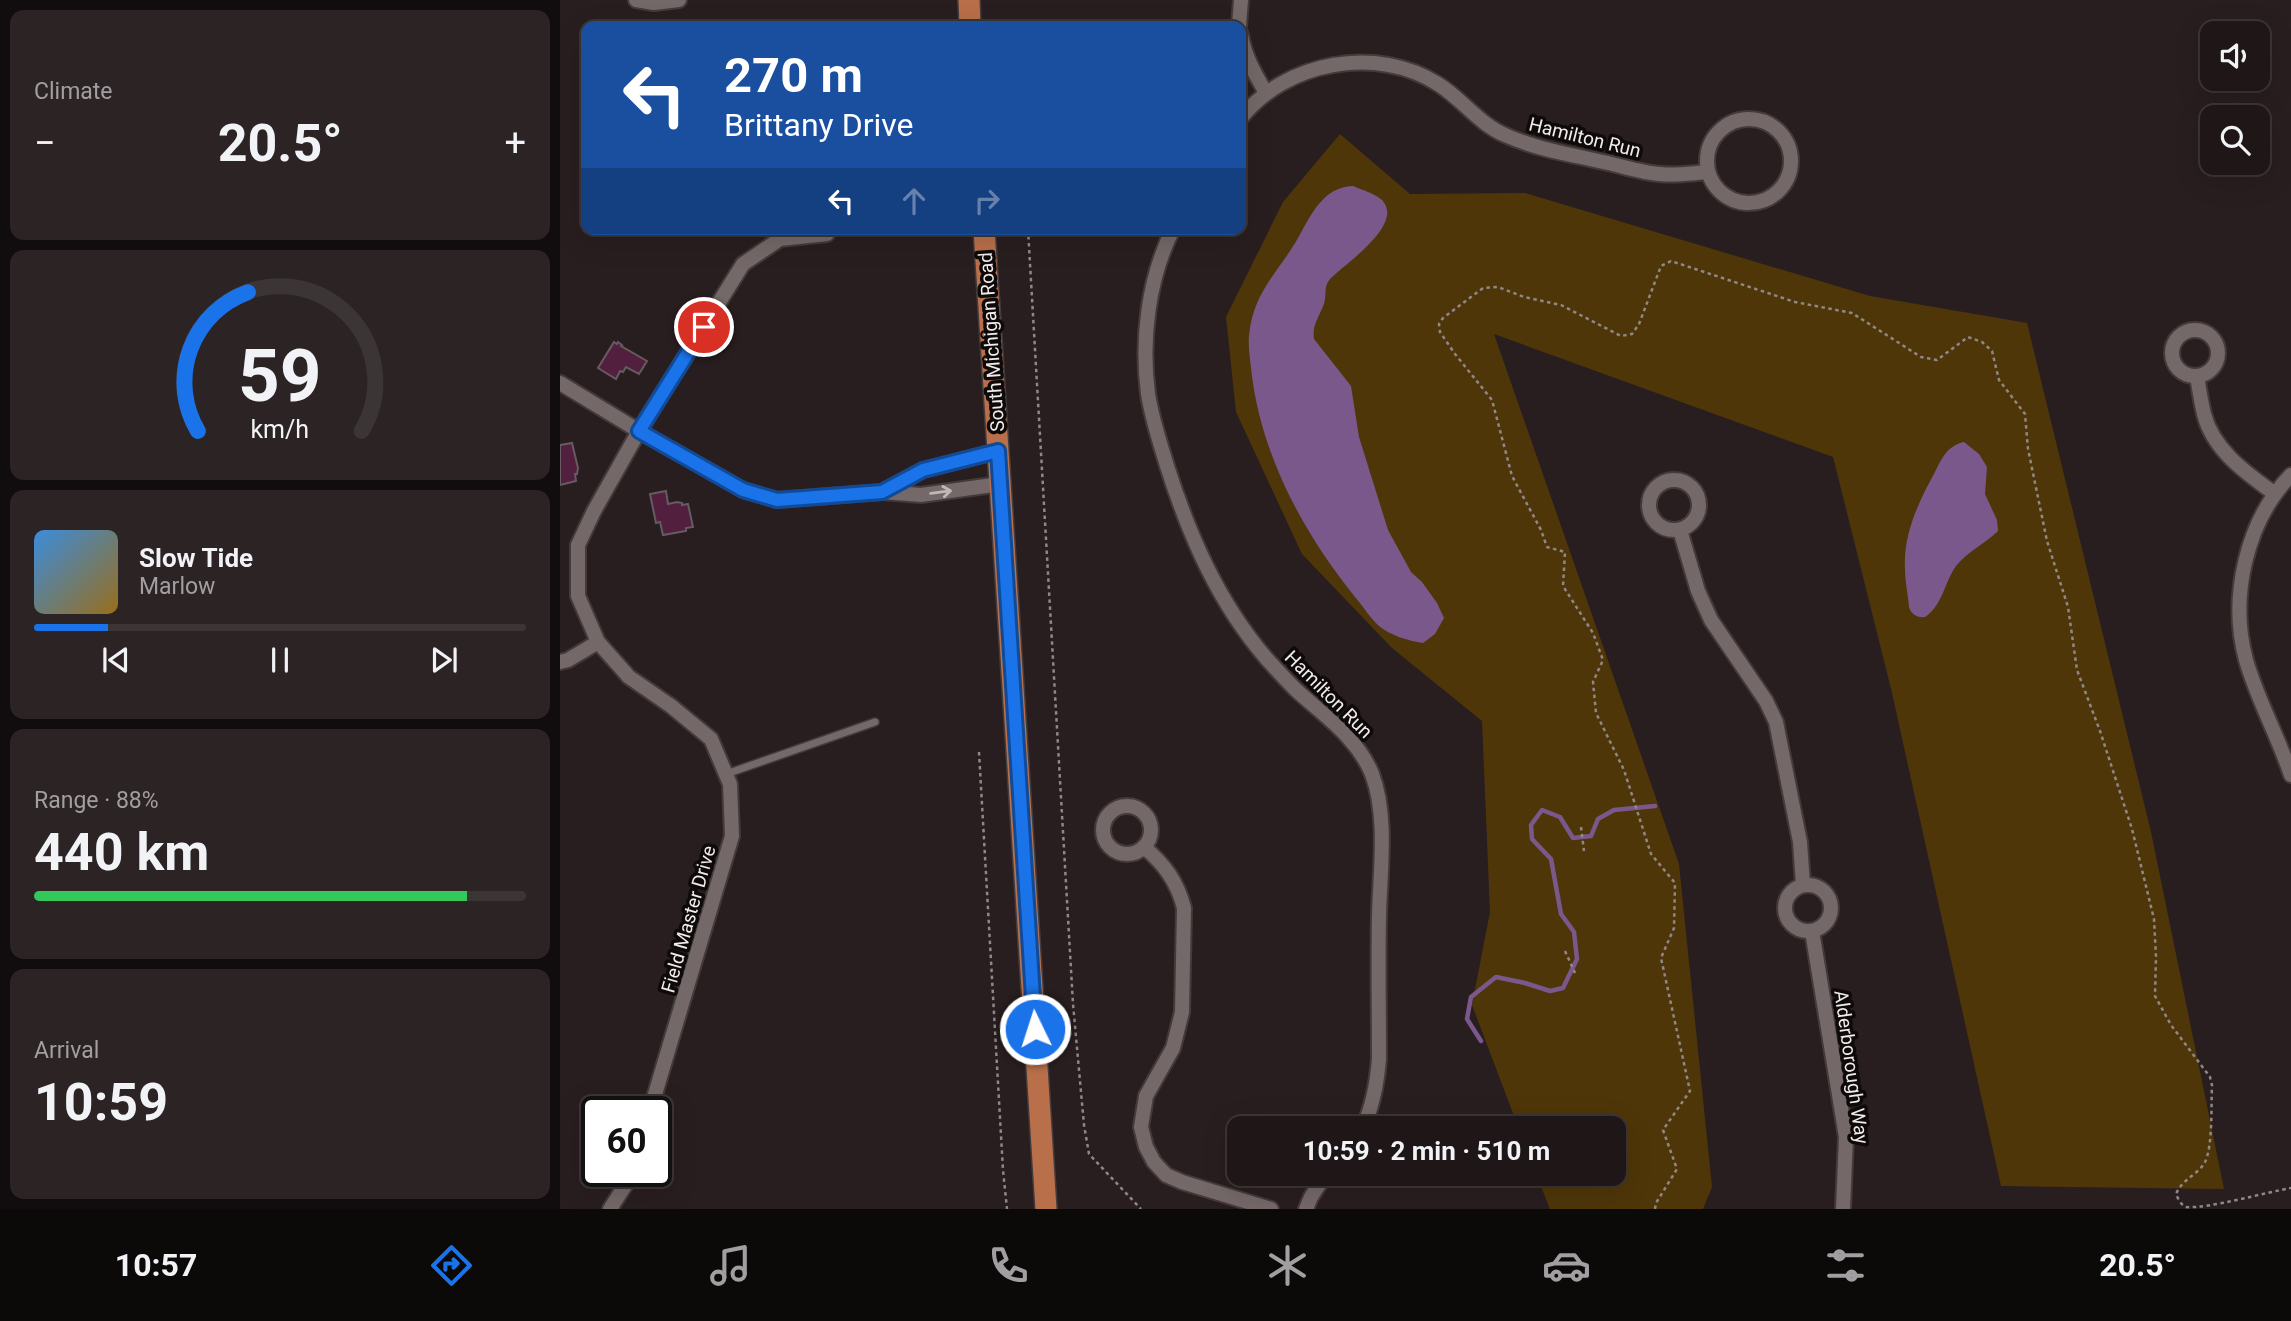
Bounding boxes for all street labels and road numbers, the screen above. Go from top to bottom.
street label: Hamilton Run [1527,112,1643,162]
street label: South Michigan Road [974,251,1009,433]
street label: Hamilton Run [1280,646,1377,743]
street label: Field Master Drive [656,843,720,995]
street label: Alderborough Way [1829,989,1874,1145]

